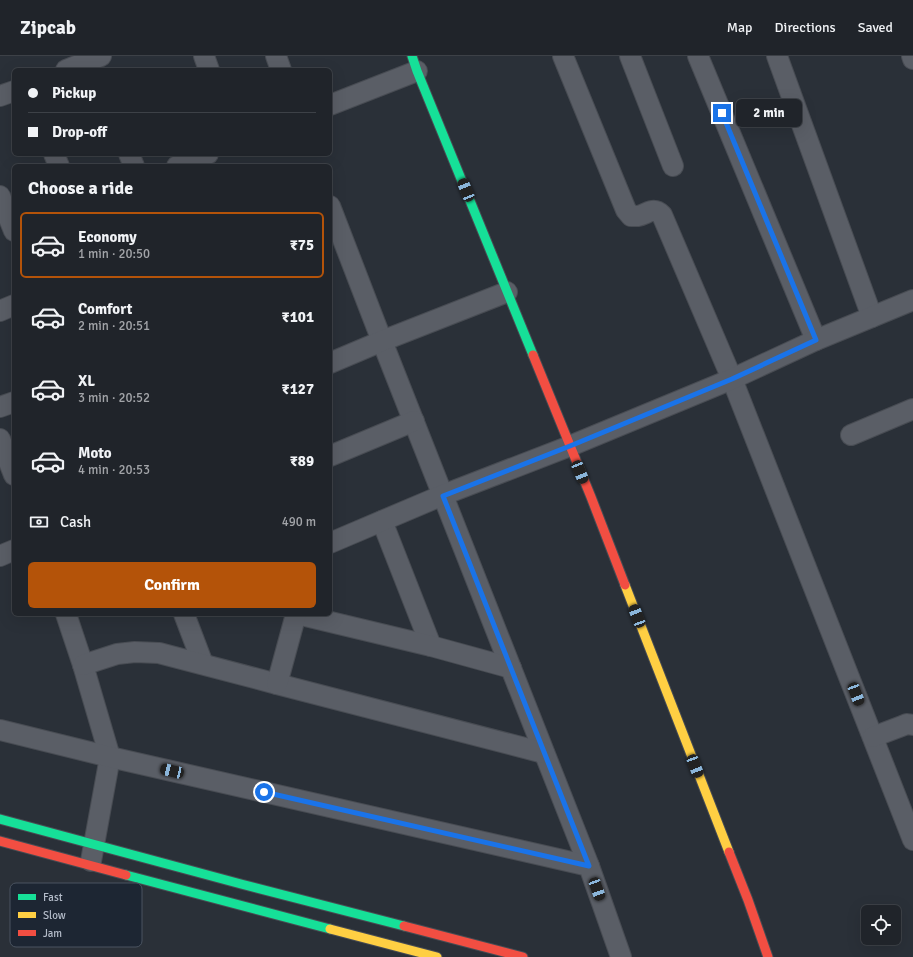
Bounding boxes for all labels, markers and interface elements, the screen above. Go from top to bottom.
text: Zipcab [20,16,76,40]
text: Map [727,19,753,36]
text: Directions [775,19,836,36]
text: Saved [858,19,893,36]
text: Pickup [52,84,96,102]
callout: 2 min [736,99,802,127]
route end [713,104,731,122]
text: 2 min [753,105,785,121]
text: Drop-off [52,123,107,141]
text: Choose a ride [28,177,133,199]
car [456,177,476,203]
icon: car [30,227,66,263]
text: Economy [78,228,137,246]
text: ₹75 [290,236,314,254]
text: 1 min · 20:50 [78,246,150,262]
icon: car [30,299,66,335]
text: Comfort [78,300,132,318]
text: ₹101 [282,308,314,326]
text: 2 min · 20:51 [78,318,150,334]
icon: car [30,371,66,407]
text: XL [78,372,95,390]
text: ₹127 [282,380,314,398]
text: 3 min · 20:52 [78,390,150,406]
icon: car [30,443,66,479]
text: Moto [78,444,112,462]
text: ₹89 [290,452,314,470]
car [570,459,590,485]
text: 4 min · 20:53 [78,462,150,478]
icon: cash [28,511,50,533]
text: Cash [60,513,91,531]
text: 490 m [282,514,316,530]
button: Confirm [28,562,316,608]
car [627,603,647,629]
car [846,681,866,707]
car [685,753,705,779]
car [159,762,185,780]
route start [255,783,273,801]
car [587,876,607,902]
legend [10,883,142,947]
text: Fast [43,891,63,904]
map controls [861,905,901,945]
button: locate [861,905,901,945]
text: Slow [43,909,66,922]
text: Jam [43,927,62,940]

